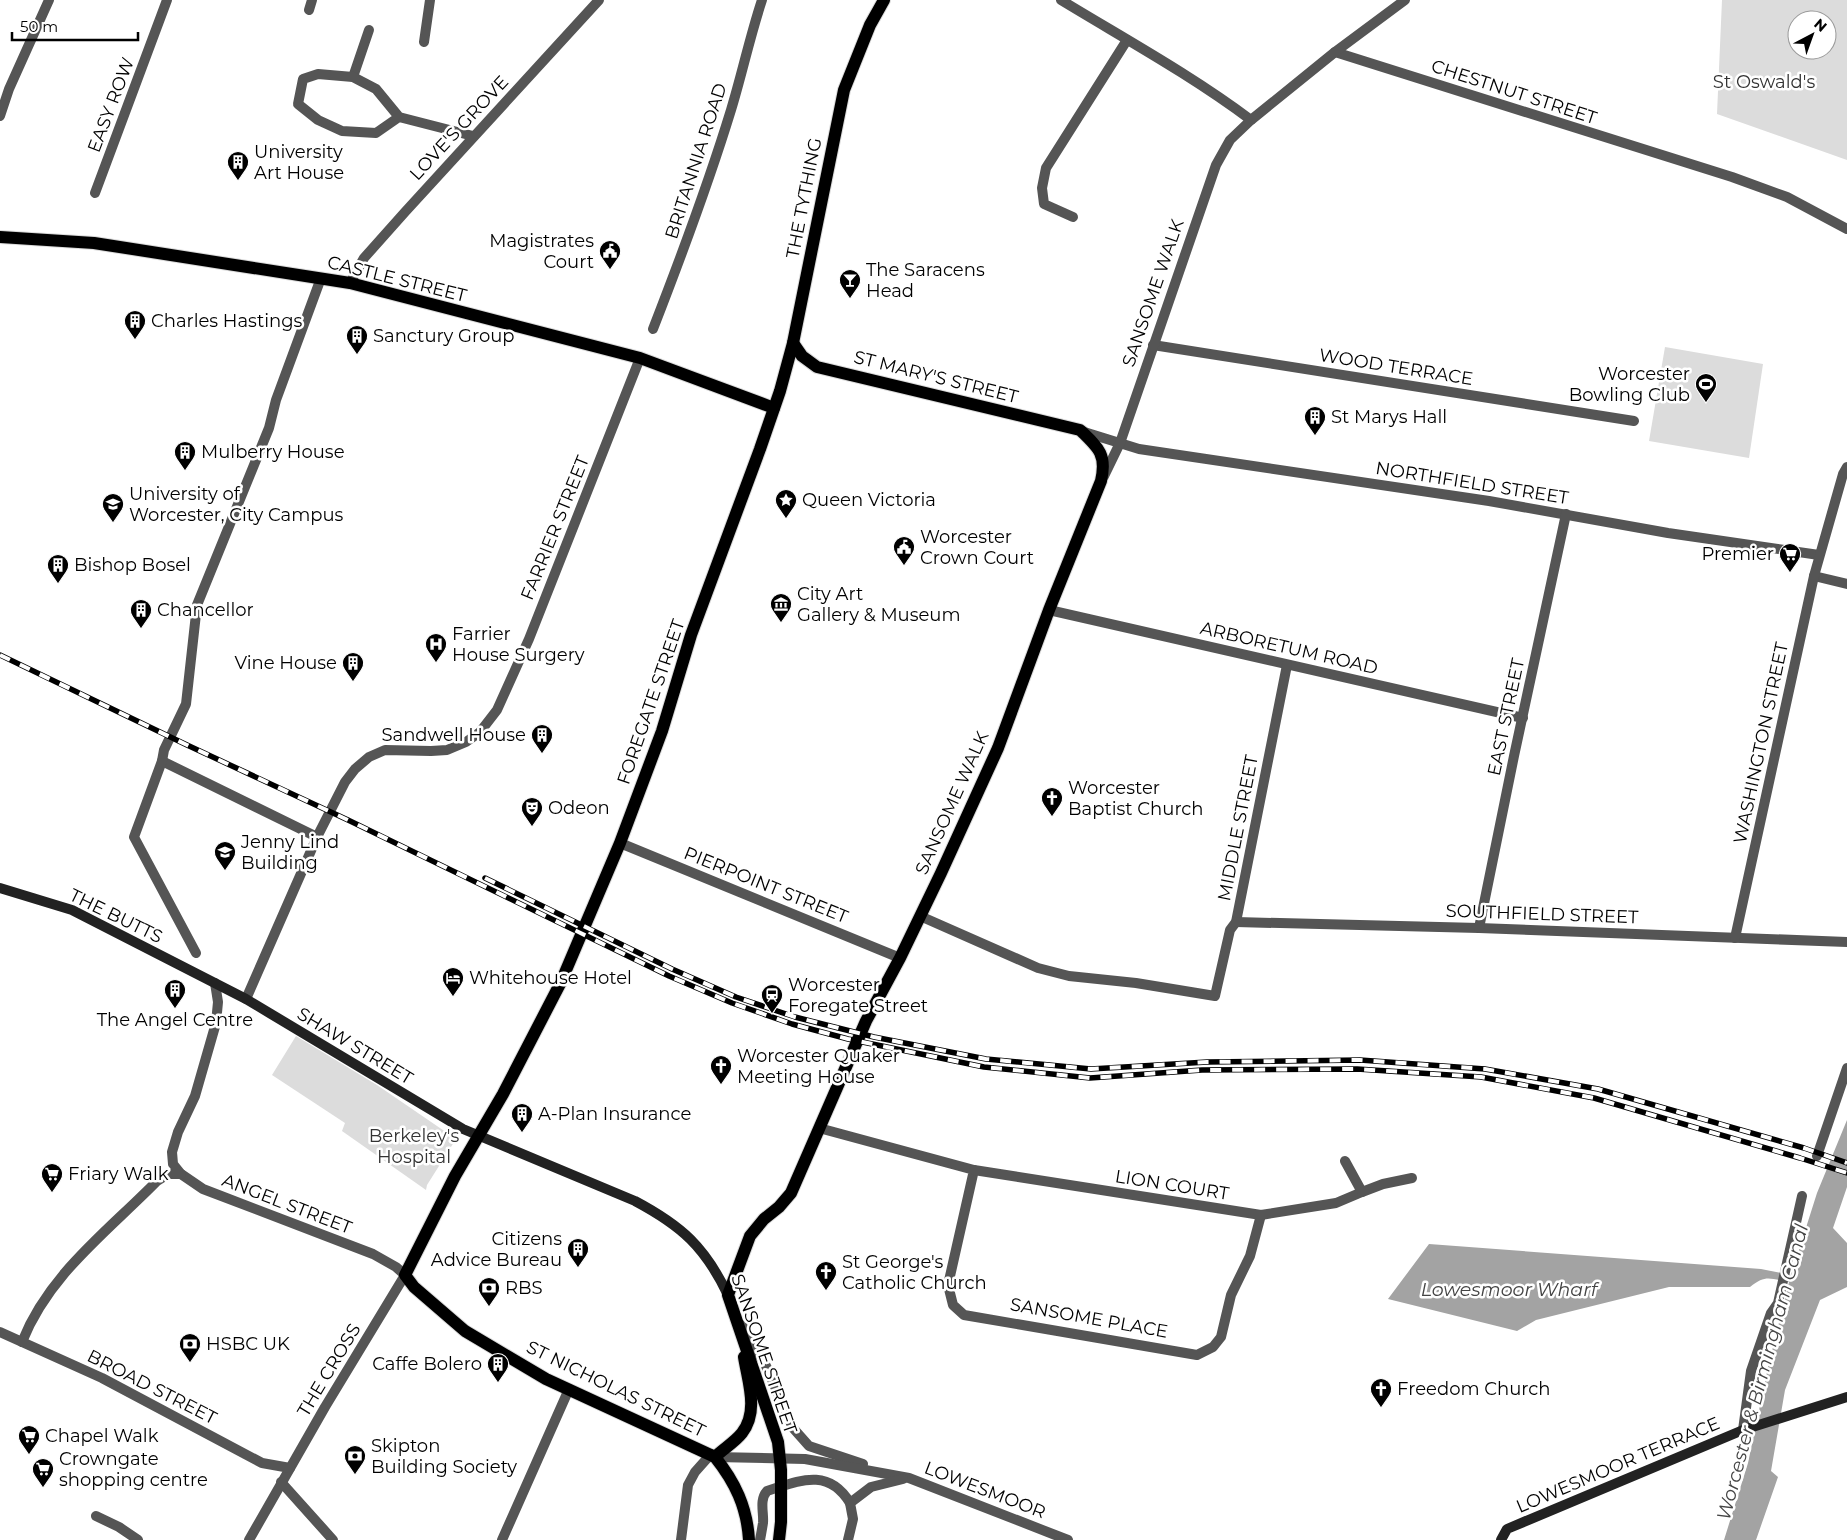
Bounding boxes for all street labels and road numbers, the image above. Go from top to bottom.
street label: EASY ROW [83,55,139,155]
street label: CHESTNUT STREET [1428,55,1600,129]
street label: LOVE'S GROVE [405,71,513,185]
street label: BRITANNIA ROAD [660,80,732,242]
street label: THE TYTHING [782,136,826,260]
street label: SANSOME WALK [1117,216,1189,370]
street label: CASTLE STREET [325,251,469,307]
street label: WOOD TERRACE [1318,344,1474,390]
street label: ST MARY'S STREET [852,346,1021,408]
street label: FARRIER STREET [516,452,594,603]
street label: NORTHFIELD STREET [1374,457,1571,509]
street label: FOREGATE STREET [612,616,690,788]
street label: ARBORETUM ROAD [1198,617,1380,679]
street label: WASHINGTON STREET [1729,640,1793,846]
street label: EAST STREET [1483,656,1529,778]
street label: SANSOME WALK [911,728,994,878]
street label: MIDDLE STREET [1213,752,1263,903]
street label: PIERPOINT STREET [681,842,852,928]
street label: THE BUTTS [66,884,166,948]
street label: SOUTHFIELD STREET [1445,900,1639,928]
street label: SHAW STREET [293,1003,418,1090]
street label: LION COURT [1113,1165,1231,1205]
street label: ANGEL STREET [219,1169,356,1239]
street label: SANSOME STREET [726,1271,802,1437]
street label: SANSOME PLACE [1008,1293,1170,1343]
street label: THE CROSS [293,1319,365,1421]
street label: ST NICHOLAS STREET [523,1336,710,1442]
street label: BROAD STREET [83,1345,221,1429]
street label: LOWESMOOR TERRACE [1513,1412,1723,1518]
street label: LOWESMOOR [921,1457,1049,1523]

